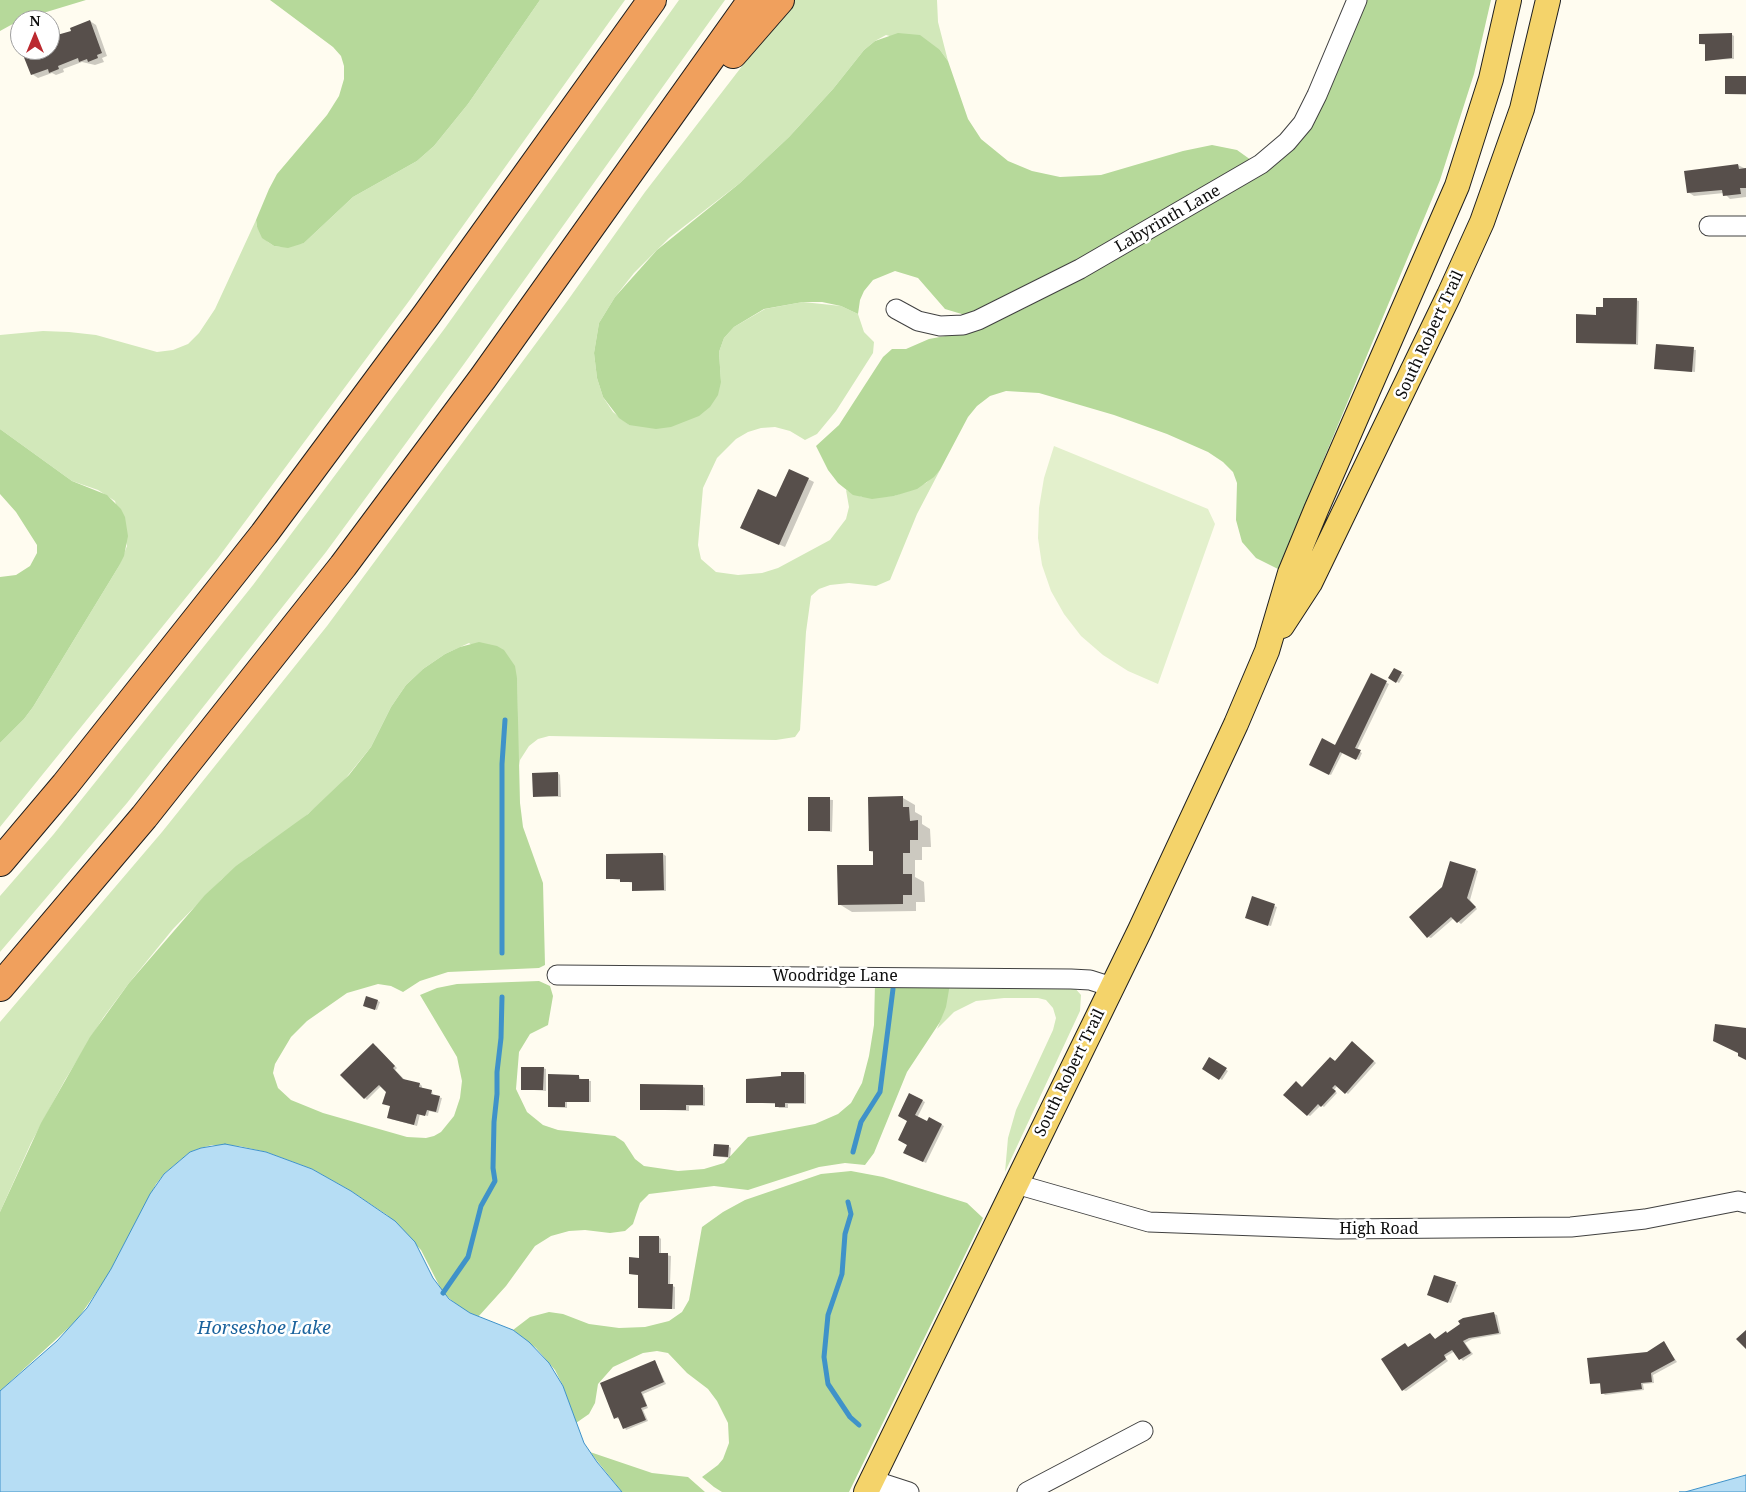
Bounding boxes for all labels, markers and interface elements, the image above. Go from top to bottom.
north arrow [10,10,60,60]
text: N [29,11,41,30]
street label: Labyrinth Lane [1112,181,1224,257]
street label: South Robert Trail [1392,268,1468,402]
street label: Woodridge Lane [772,966,898,986]
street label: South Robert Trail [1031,1006,1109,1140]
street label: High Road [1339,1219,1419,1239]
water label: Horseshoe Lake [197,1318,331,1340]

